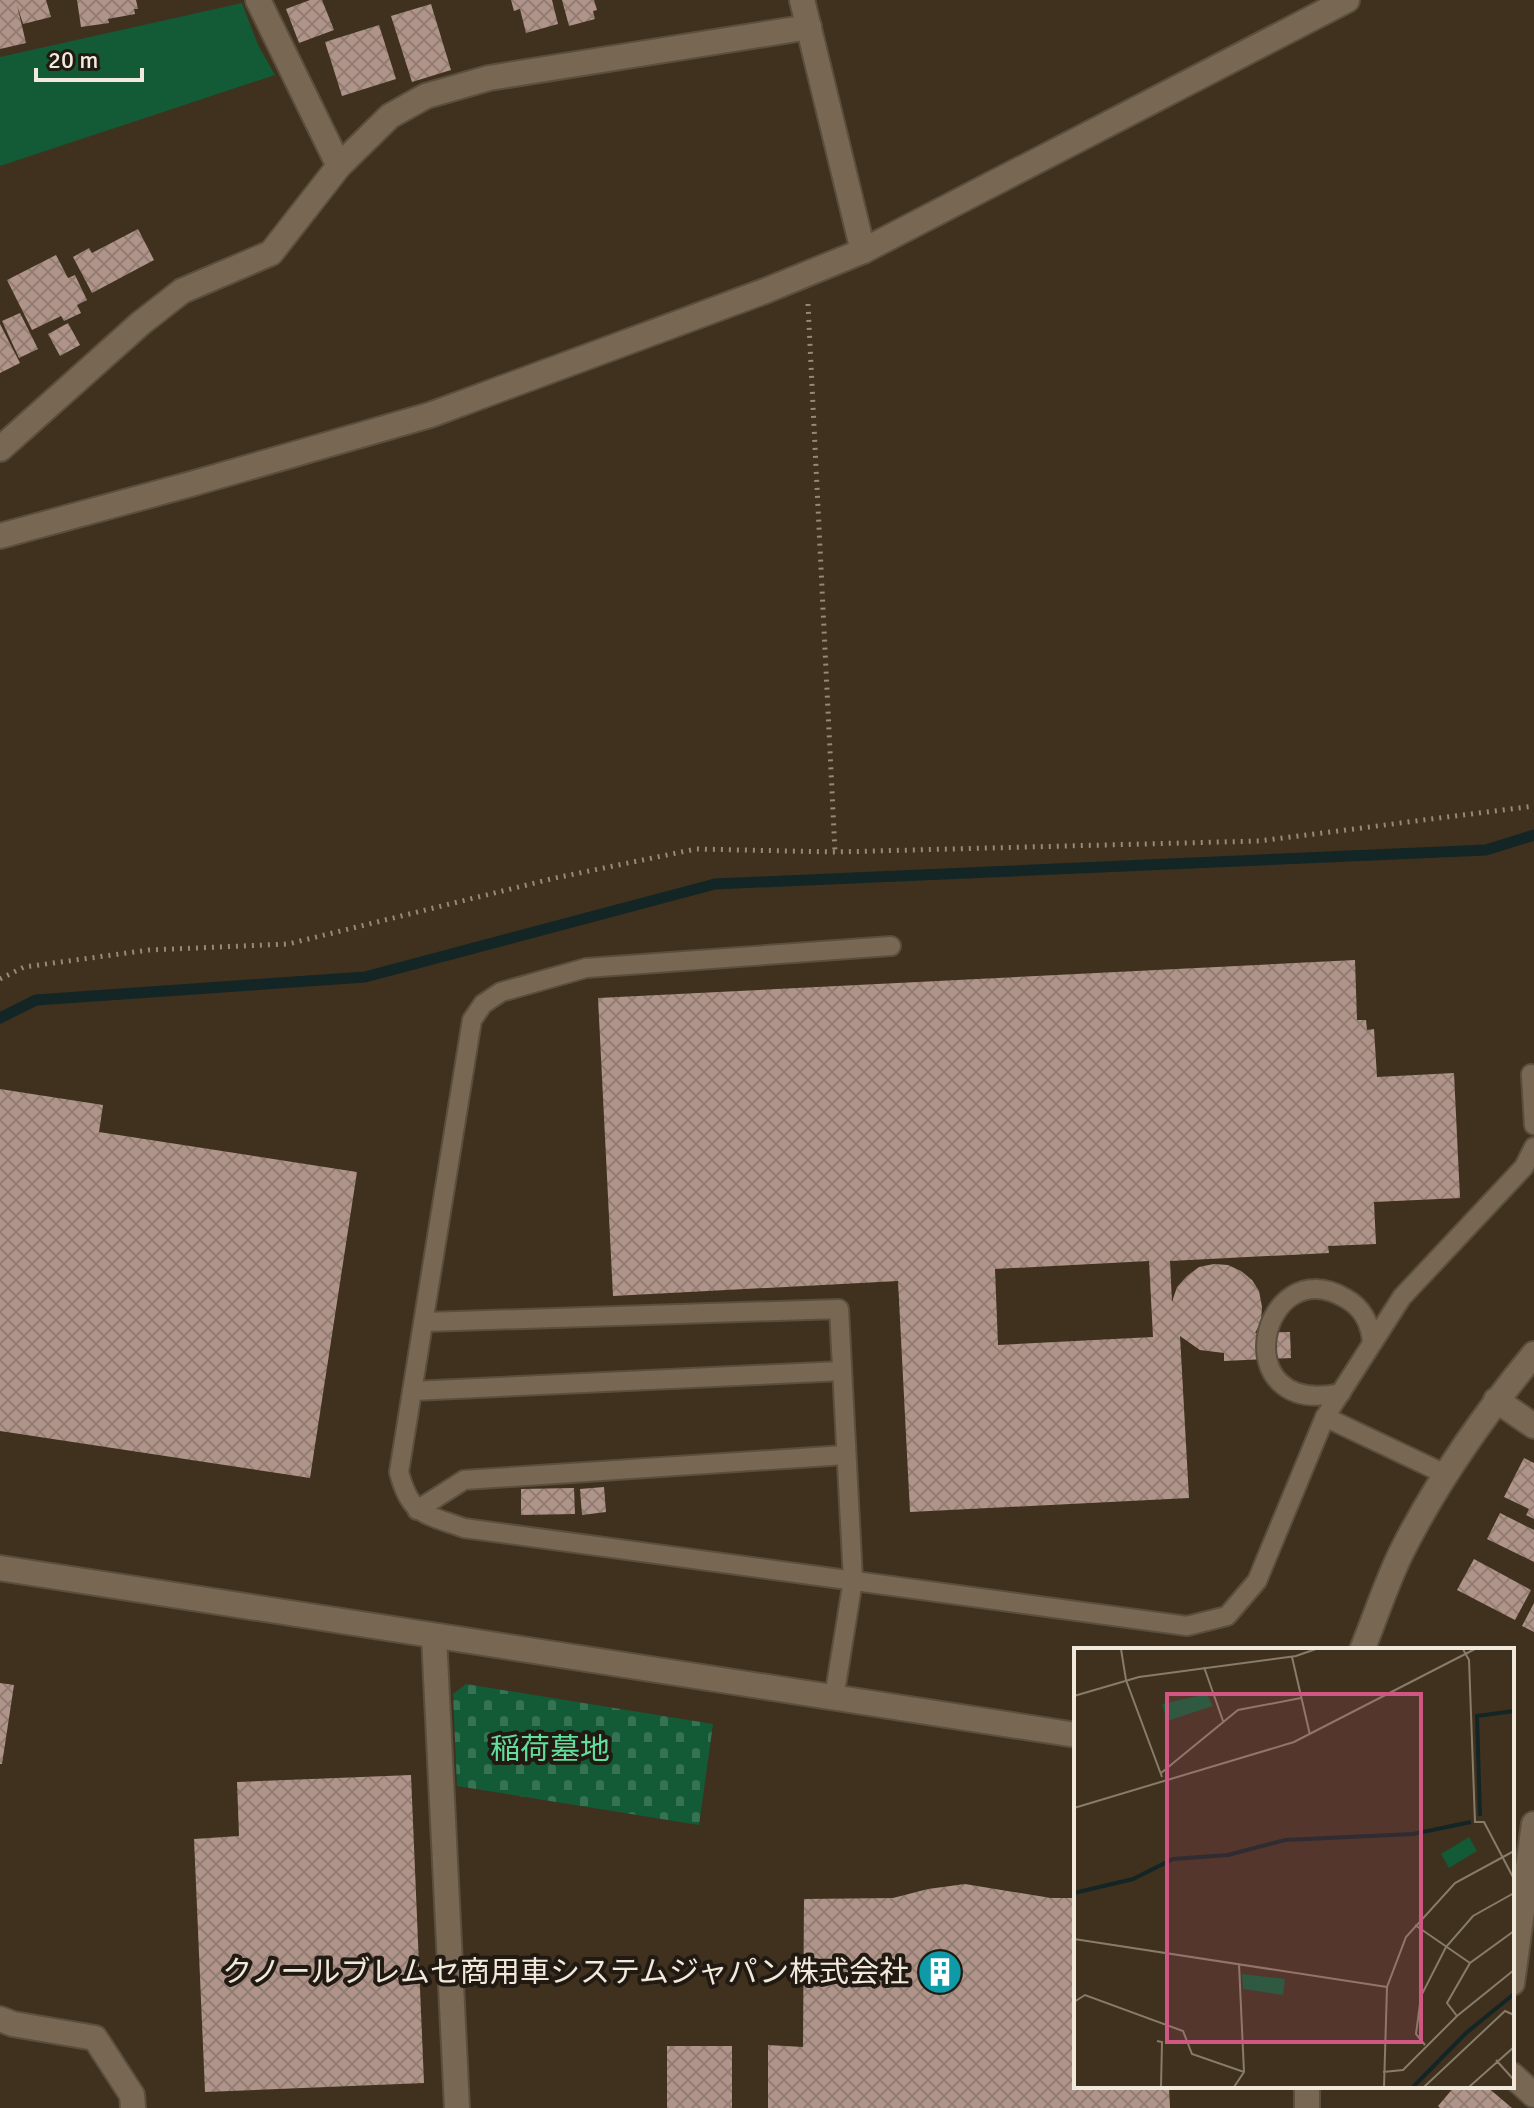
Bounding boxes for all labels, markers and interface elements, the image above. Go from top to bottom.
scale bar [36,32,142,82]
text: 20 m [48,45,98,75]
inset map [1074,1648,1514,2088]
park label: 稲荷墓地 [490,1731,610,1768]
building icon: クノールブレムセ商用車システムジャパン株式会社 [916,1948,964,1996]
place label: クノールブレムセ商用車システムジャパン株式会社 [222,1954,909,1991]

